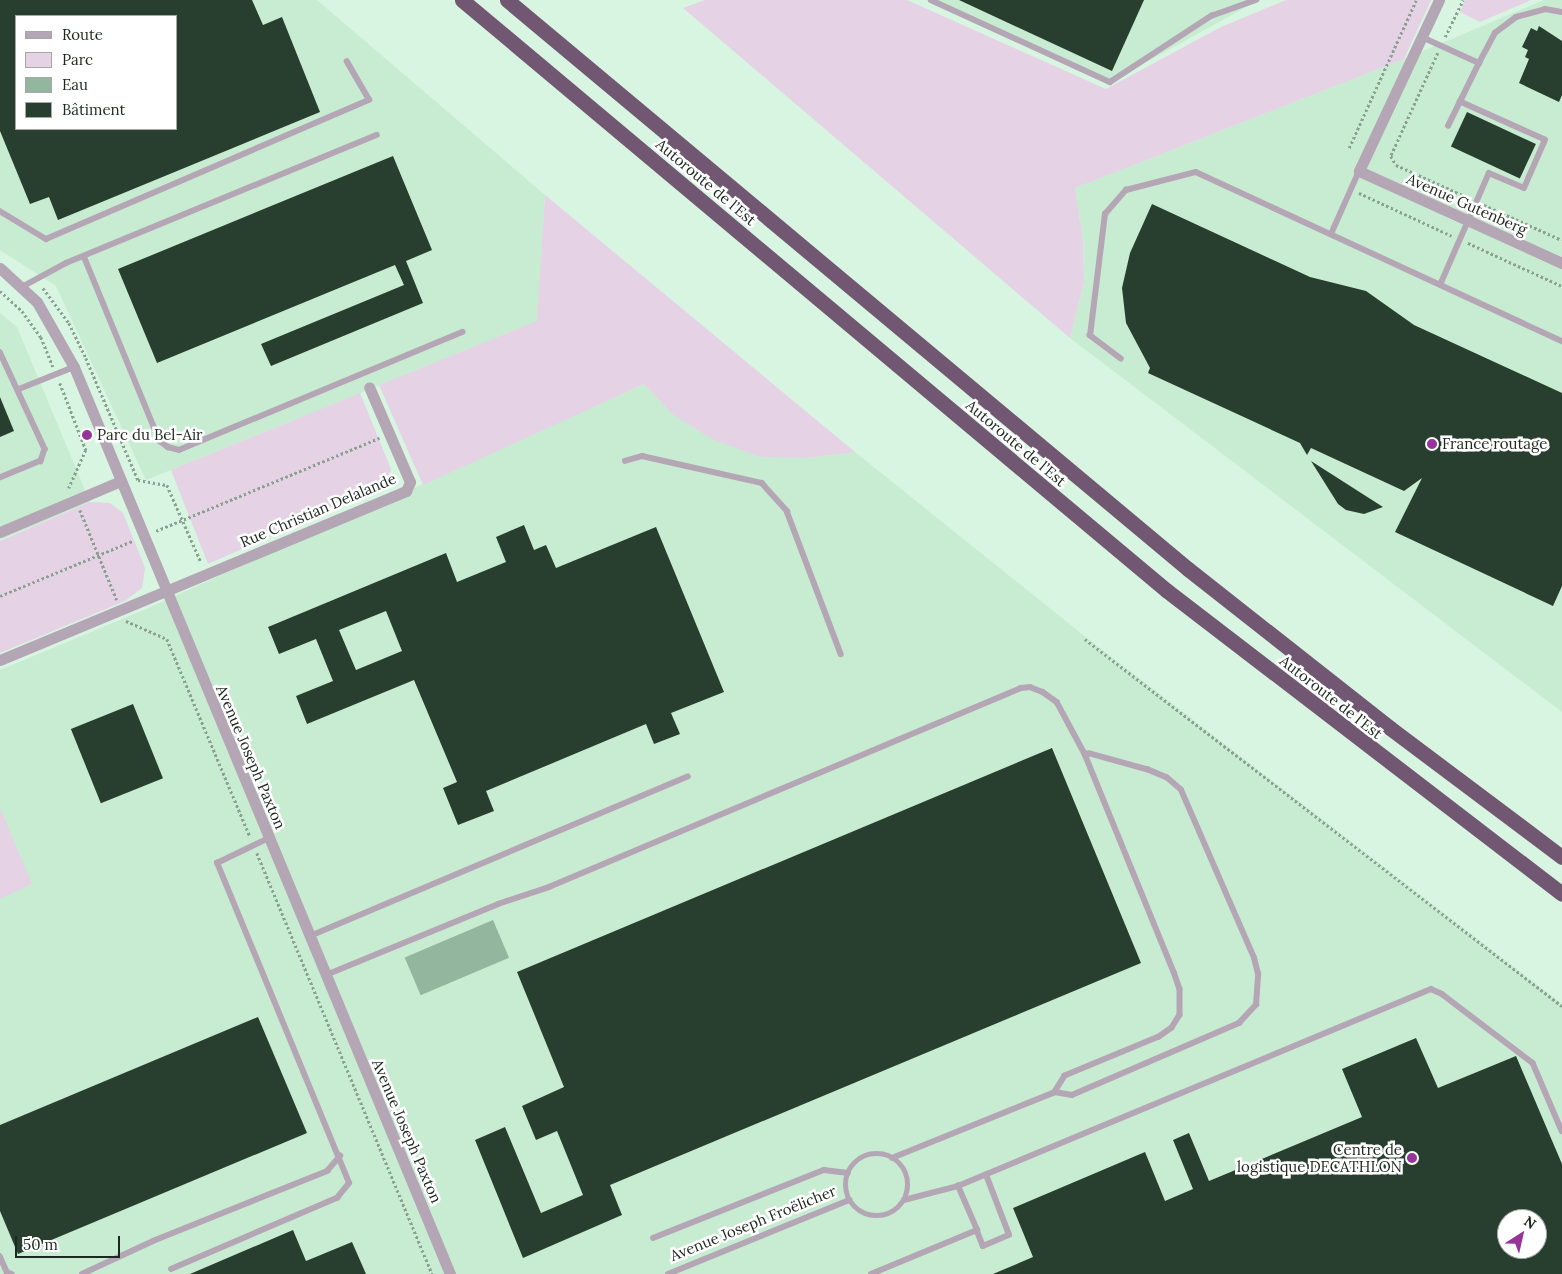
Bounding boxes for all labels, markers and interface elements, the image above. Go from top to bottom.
legend [15,15,178,130]
text: Route [62,25,103,44]
text: Parc [62,50,93,69]
text: Eau [62,75,88,94]
text: Bâtiment [62,100,125,119]
street label: Autoroute de l’Est [652,135,760,229]
street label: Avenue Gutenberg [1404,169,1530,239]
street label: Autoroute de l’Est [962,396,1070,490]
place label: Parc du Bel-Air [97,426,203,444]
marker: Parc du Bel-Air [81,429,93,441]
place label: France routage [1442,435,1547,453]
marker: France routage [1426,438,1438,450]
street label: Rue Christian Delalande [237,469,399,551]
street label: Autoroute de l’Est [1276,651,1386,743]
street label: Avenue Joseph Paxton [213,682,289,832]
street label: Avenue Joseph Paxton [369,1056,445,1206]
place label: Centre de logistique DECATHLON [1237,1140,1402,1175]
marker: Centre de logistique DECATHLON [1406,1152,1418,1164]
street label: Avenue Joseph Froëlicher [667,1181,839,1265]
north arrow [1497,1209,1547,1259]
text: N [1520,1212,1540,1233]
scale bar [18,1226,122,1258]
text: 50 m [23,1235,58,1254]

